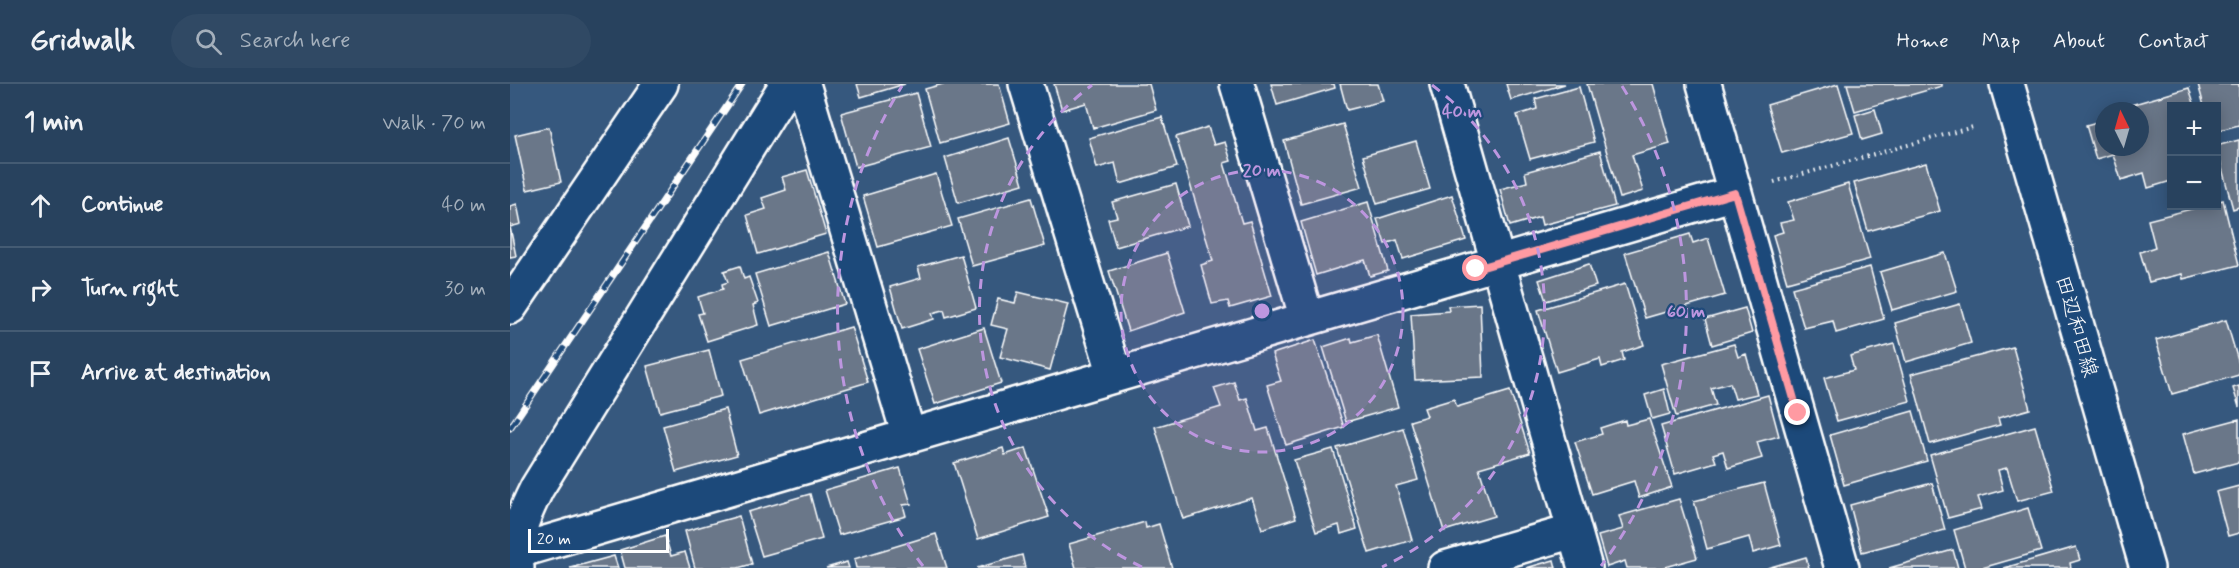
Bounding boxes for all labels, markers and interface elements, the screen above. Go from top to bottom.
search box [171,14,591,68]
text: Gridwalk [30,23,135,60]
icon: search [192,25,225,58]
text: Search here [240,27,351,55]
text: Home [1897,27,1949,55]
text: Map [1982,27,2020,55]
text: About [2053,27,2105,55]
text: Contact [2138,27,2209,55]
text: 40 m [1442,100,1482,124]
north arrow [2095,102,2149,156]
map controls [2167,102,2221,210]
button: + [2167,102,2221,156]
text: 1 min [24,106,84,140]
text: Walk · 70 m [383,110,486,137]
button: − [2167,156,2221,210]
text: 20 m [1243,159,1281,183]
icon: ahead [24,189,57,222]
text: Continue [81,191,163,219]
text: 40 m [442,192,486,219]
route start [1462,255,1488,281]
street label: 田辺和田線 [2048,272,2104,381]
icon: right [24,273,57,306]
text: Turn right [81,275,179,303]
text: 30 m [444,276,486,303]
text: 60 m [1667,300,1705,324]
centre of rings [1252,301,1272,321]
icon: arrive [24,357,57,390]
text: Arrive at destination [81,359,271,387]
route end [1784,399,1810,425]
scale bar [528,526,669,554]
text: 20 m [537,529,571,550]

